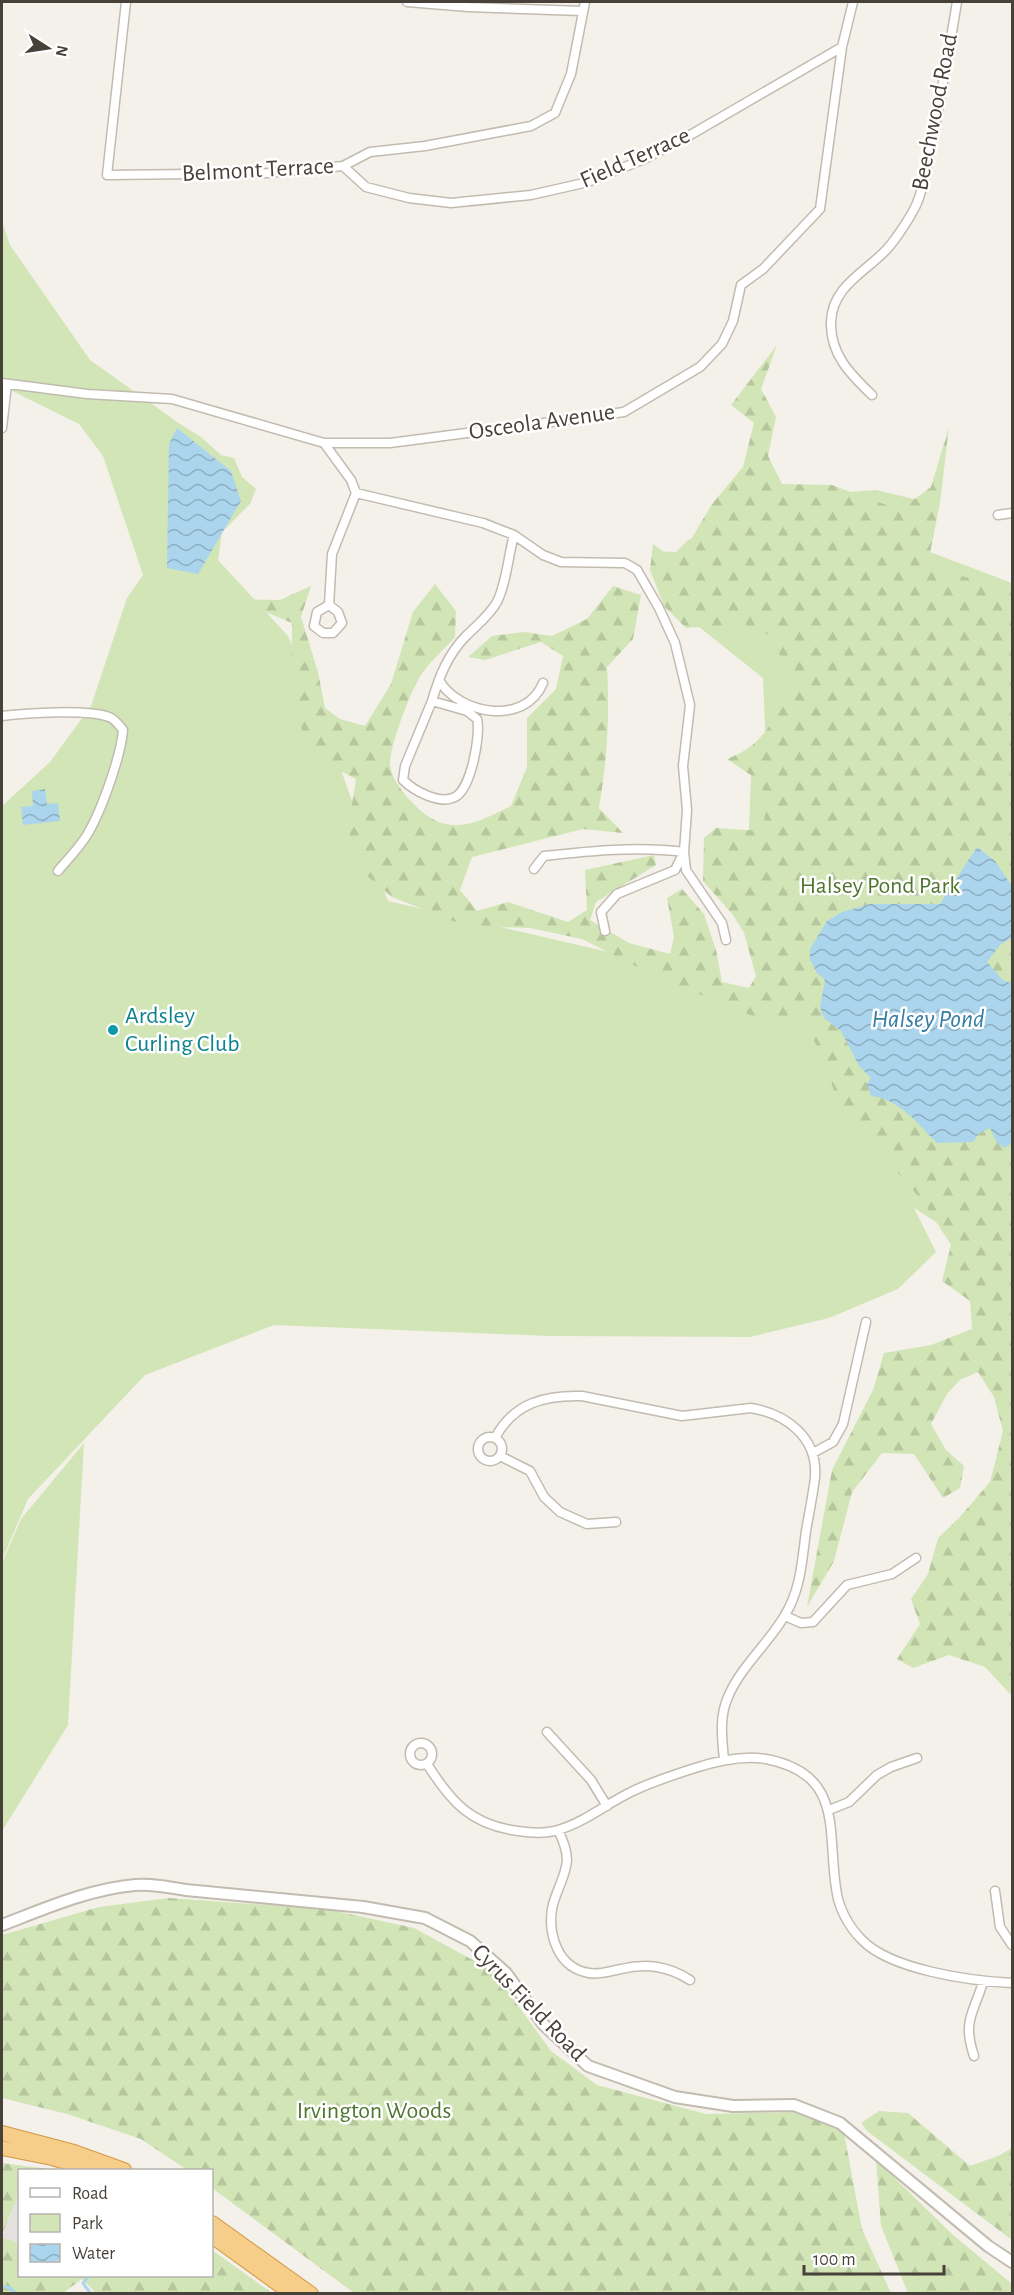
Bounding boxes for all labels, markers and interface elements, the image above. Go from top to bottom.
north arrow [18,18,78,78]
street label: Beechwood Road [908,31,962,193]
text: N [53,44,71,58]
street label: Field Terrace [576,123,694,193]
street label: Belmont Terrace [181,154,335,186]
street label: Osceola Avenue [467,400,617,444]
park label: Halsey Pond Park [800,874,960,898]
place label: Ardsley Curling Club [125,1004,240,1056]
water label: Halsey Pond [871,1006,985,1032]
marker: Ardsley Curling Club [106,1023,120,1037]
street label: Cyrus Field Road [467,1940,591,2066]
park label: Irvington Woods [297,2099,451,2123]
legend [18,2169,213,2277]
text: Road [72,2185,108,2203]
text: Park [72,2215,104,2233]
scale bar [804,2238,944,2276]
text: Water [72,2245,115,2263]
text: 100 m [813,2251,856,2269]

